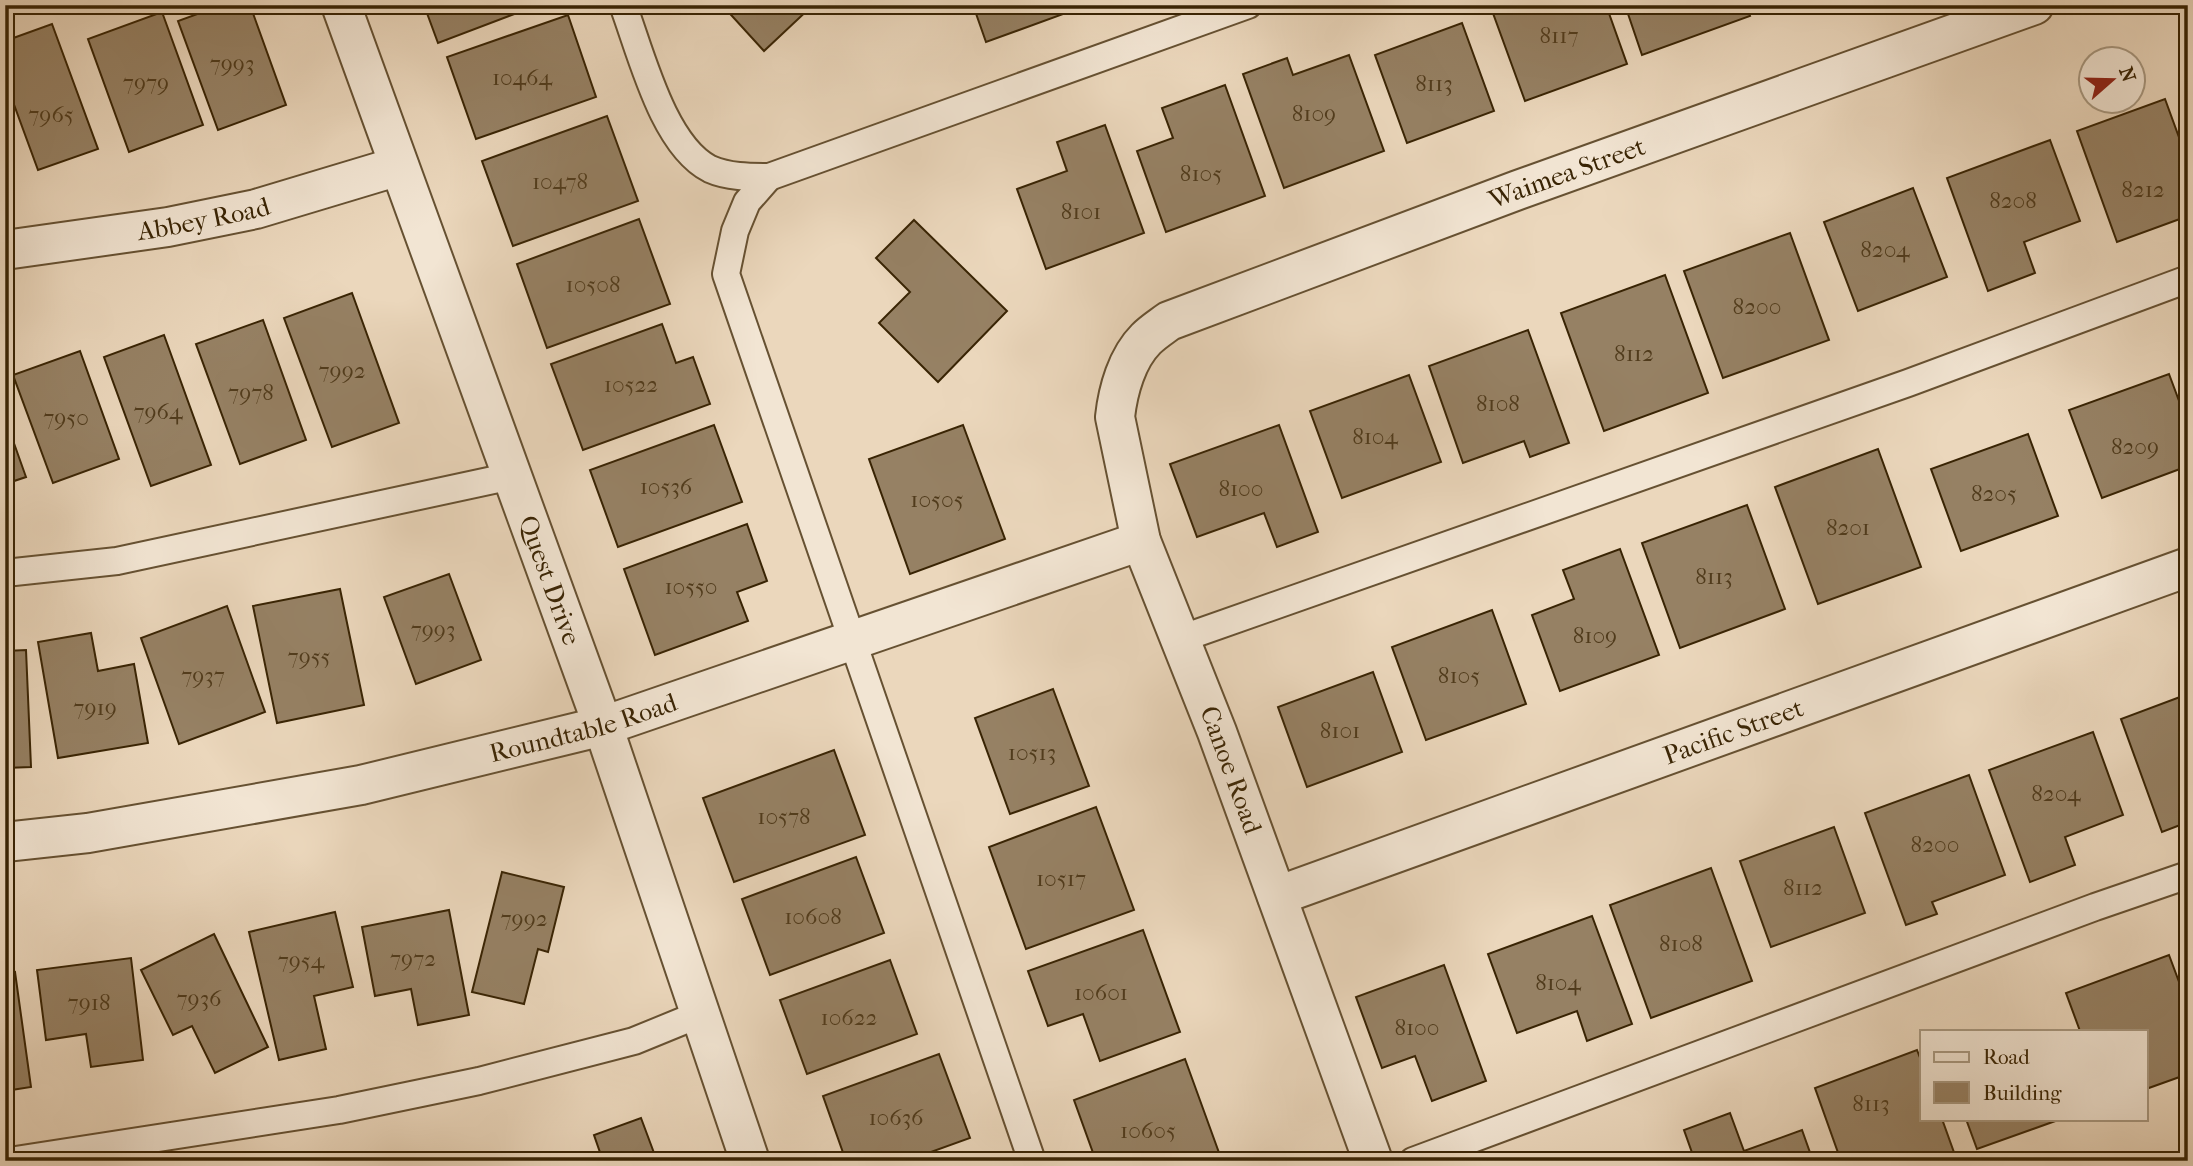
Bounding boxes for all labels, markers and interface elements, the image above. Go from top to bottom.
house number: 8117 [1539,22,1579,49]
north arrow [2078,46,2148,116]
house number: 7993 [210,50,254,77]
house number: 10464 [492,64,553,91]
text: N [2114,64,2140,86]
house number: 7979 [123,69,169,96]
house number: 8113 [1415,70,1453,97]
house number: 8109 [1292,100,1336,127]
house number: 7965 [28,101,74,128]
street label: Waimea Street [1483,130,1650,215]
house number: 8105 [1180,160,1222,187]
house number: 10478 [532,168,588,195]
house number: 8212 [2121,176,2165,203]
house number: 8208 [1989,187,2037,214]
street label: Abbey Road [135,190,274,247]
house number: 8101 [1061,198,1101,225]
house number: 8204 [1860,236,1911,263]
house number: 10508 [566,271,620,298]
house number: 8200 [1733,293,1781,320]
house number: 8112 [1614,340,1654,367]
house number: 7992 [318,357,366,384]
house number: 10522 [604,371,658,398]
house number: 7978 [228,379,274,406]
house number: 8108 [1476,390,1520,417]
house number: 7964 [133,398,184,425]
house number: 7950 [43,404,89,431]
house number: 8104 [1352,423,1399,450]
house number: 8209 [2111,433,2159,460]
house number: 10536 [640,473,693,500]
house number: 8100 [1218,475,1264,502]
house number: 8205 [1971,480,2017,507]
house number: 10505 [910,486,964,513]
street label: Quest Drive [512,511,588,649]
house number: 8201 [1826,514,1870,541]
house number: 8113 [1695,563,1733,590]
house number: 10550 [664,573,718,600]
house number: 7993 [411,616,455,643]
house number: 8109 [1573,622,1617,649]
house number: 7955 [288,643,331,670]
house number: 7937 [181,662,225,689]
house number: 8105 [1438,662,1480,689]
street label: Roundtable Road [486,686,682,769]
street label: Pacific Street [1659,692,1808,771]
house number: 7919 [73,694,117,721]
street label: Canoe Road [1194,702,1269,839]
house number: 8101 [1320,717,1360,744]
house number: 10513 [1008,739,1056,766]
house number: 8204 [2031,780,2082,807]
house number: 10578 [757,803,811,830]
house number: 8200 [1911,831,1959,858]
house number: 10517 [1036,865,1086,892]
house number: 8112 [1783,874,1823,901]
house number: 10608 [784,903,842,930]
house number: 7992 [500,905,548,932]
house number: 8108 [1659,930,1703,957]
house number: 7972 [390,945,436,972]
house number: 7954 [278,947,326,974]
house number: 8104 [1535,969,1582,996]
house number: 10601 [1074,979,1128,1006]
house number: 7936 [176,985,222,1012]
house number: 7918 [68,989,110,1016]
house number: 10622 [821,1004,878,1031]
house number: 8100 [1394,1014,1440,1041]
legend [1920,1030,2148,1120]
text: Road [1983,1045,2030,1069]
text: Building [1983,1081,2062,1105]
house number: 8113 [1852,1090,1890,1117]
house number: 10636 [868,1104,924,1131]
house number: 10605 [1120,1117,1176,1144]

